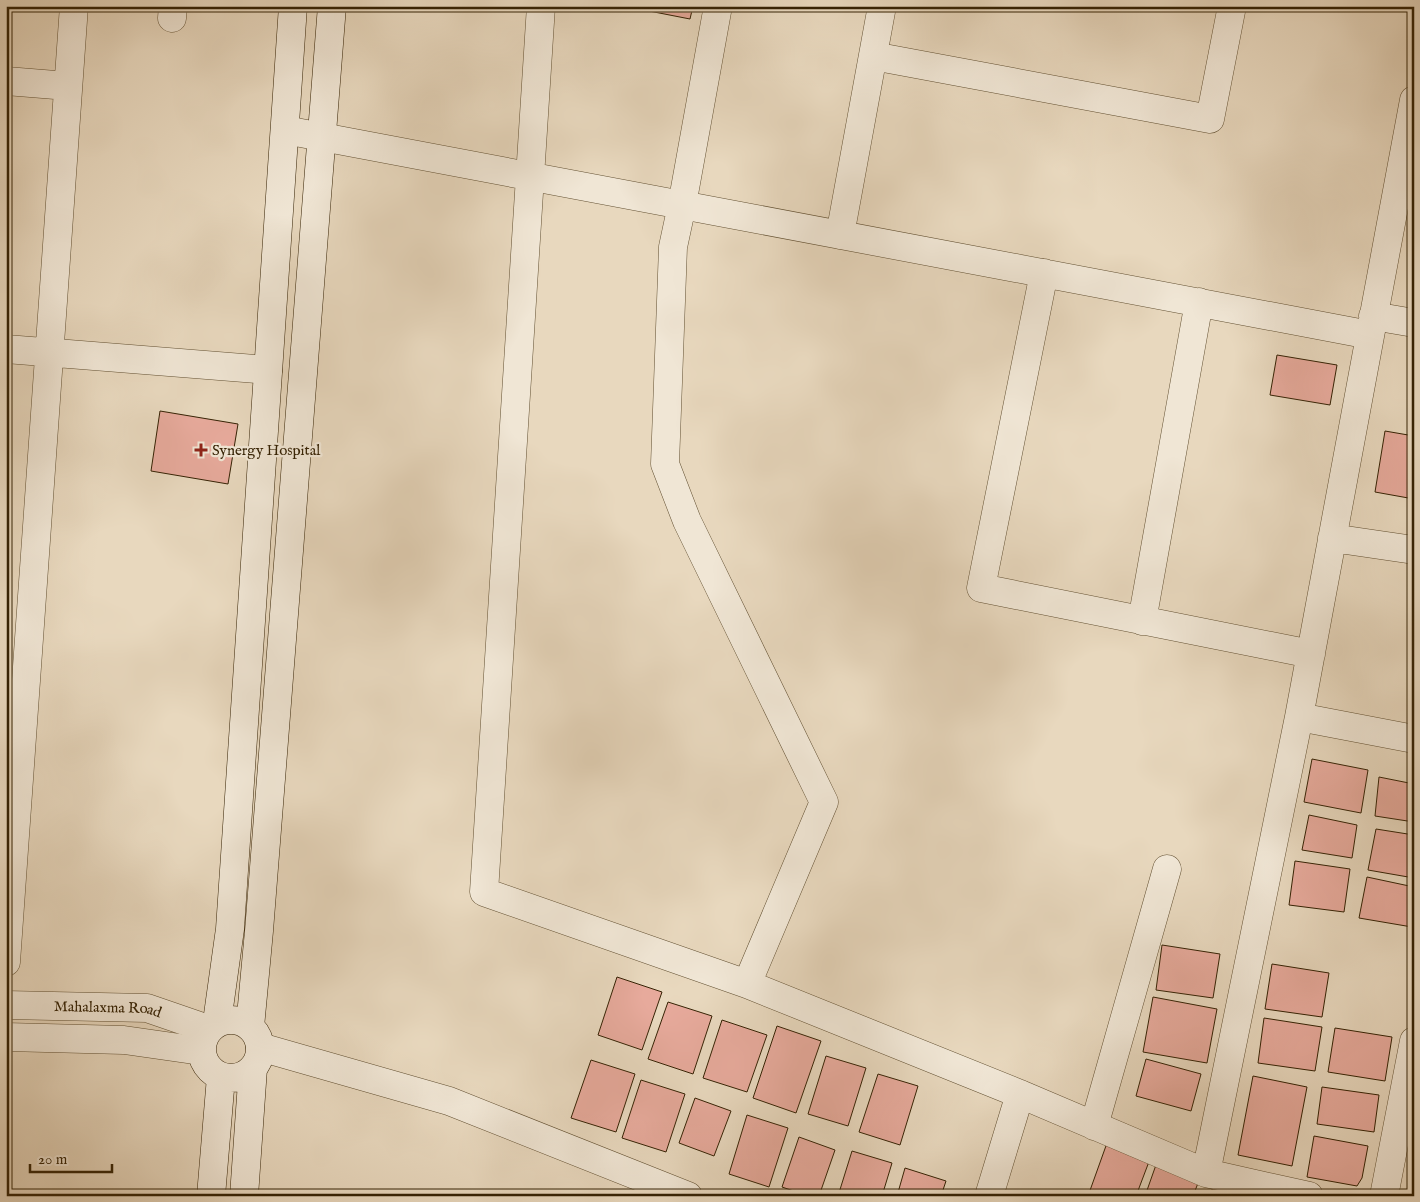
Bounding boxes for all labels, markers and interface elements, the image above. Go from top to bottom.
place label: Synergy Hospital [212,441,321,460]
marker: Synergy Hospital [194,443,208,457]
street label: Mahalaxma Road [54,997,165,1022]
scale bar [30,1142,112,1174]
text: 20 m [38,1150,68,1169]

